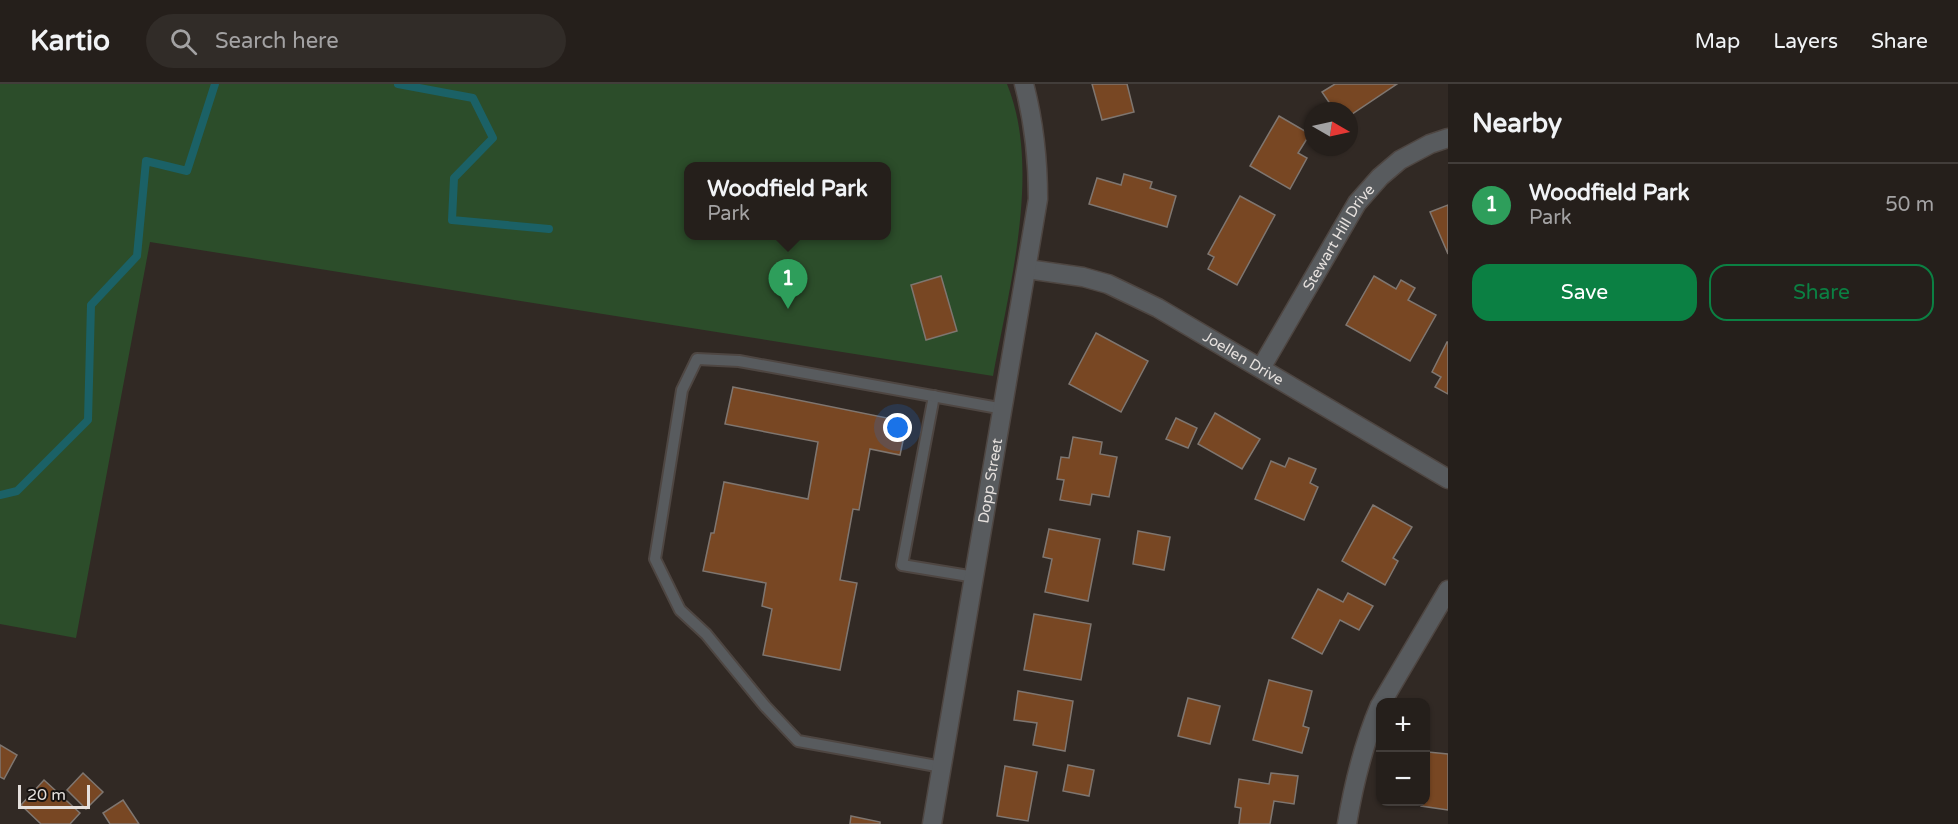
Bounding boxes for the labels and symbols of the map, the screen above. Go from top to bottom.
north arrow [1304,102,1358,156]
street label: Stewart Hill Drive [1299,180,1378,294]
pin: 1 [768,260,808,309]
street label: Joellen Drive [1200,328,1287,389]
your location [883,413,912,442]
street label: Dopp Street [974,437,1006,525]
scale bar [18,782,90,810]

